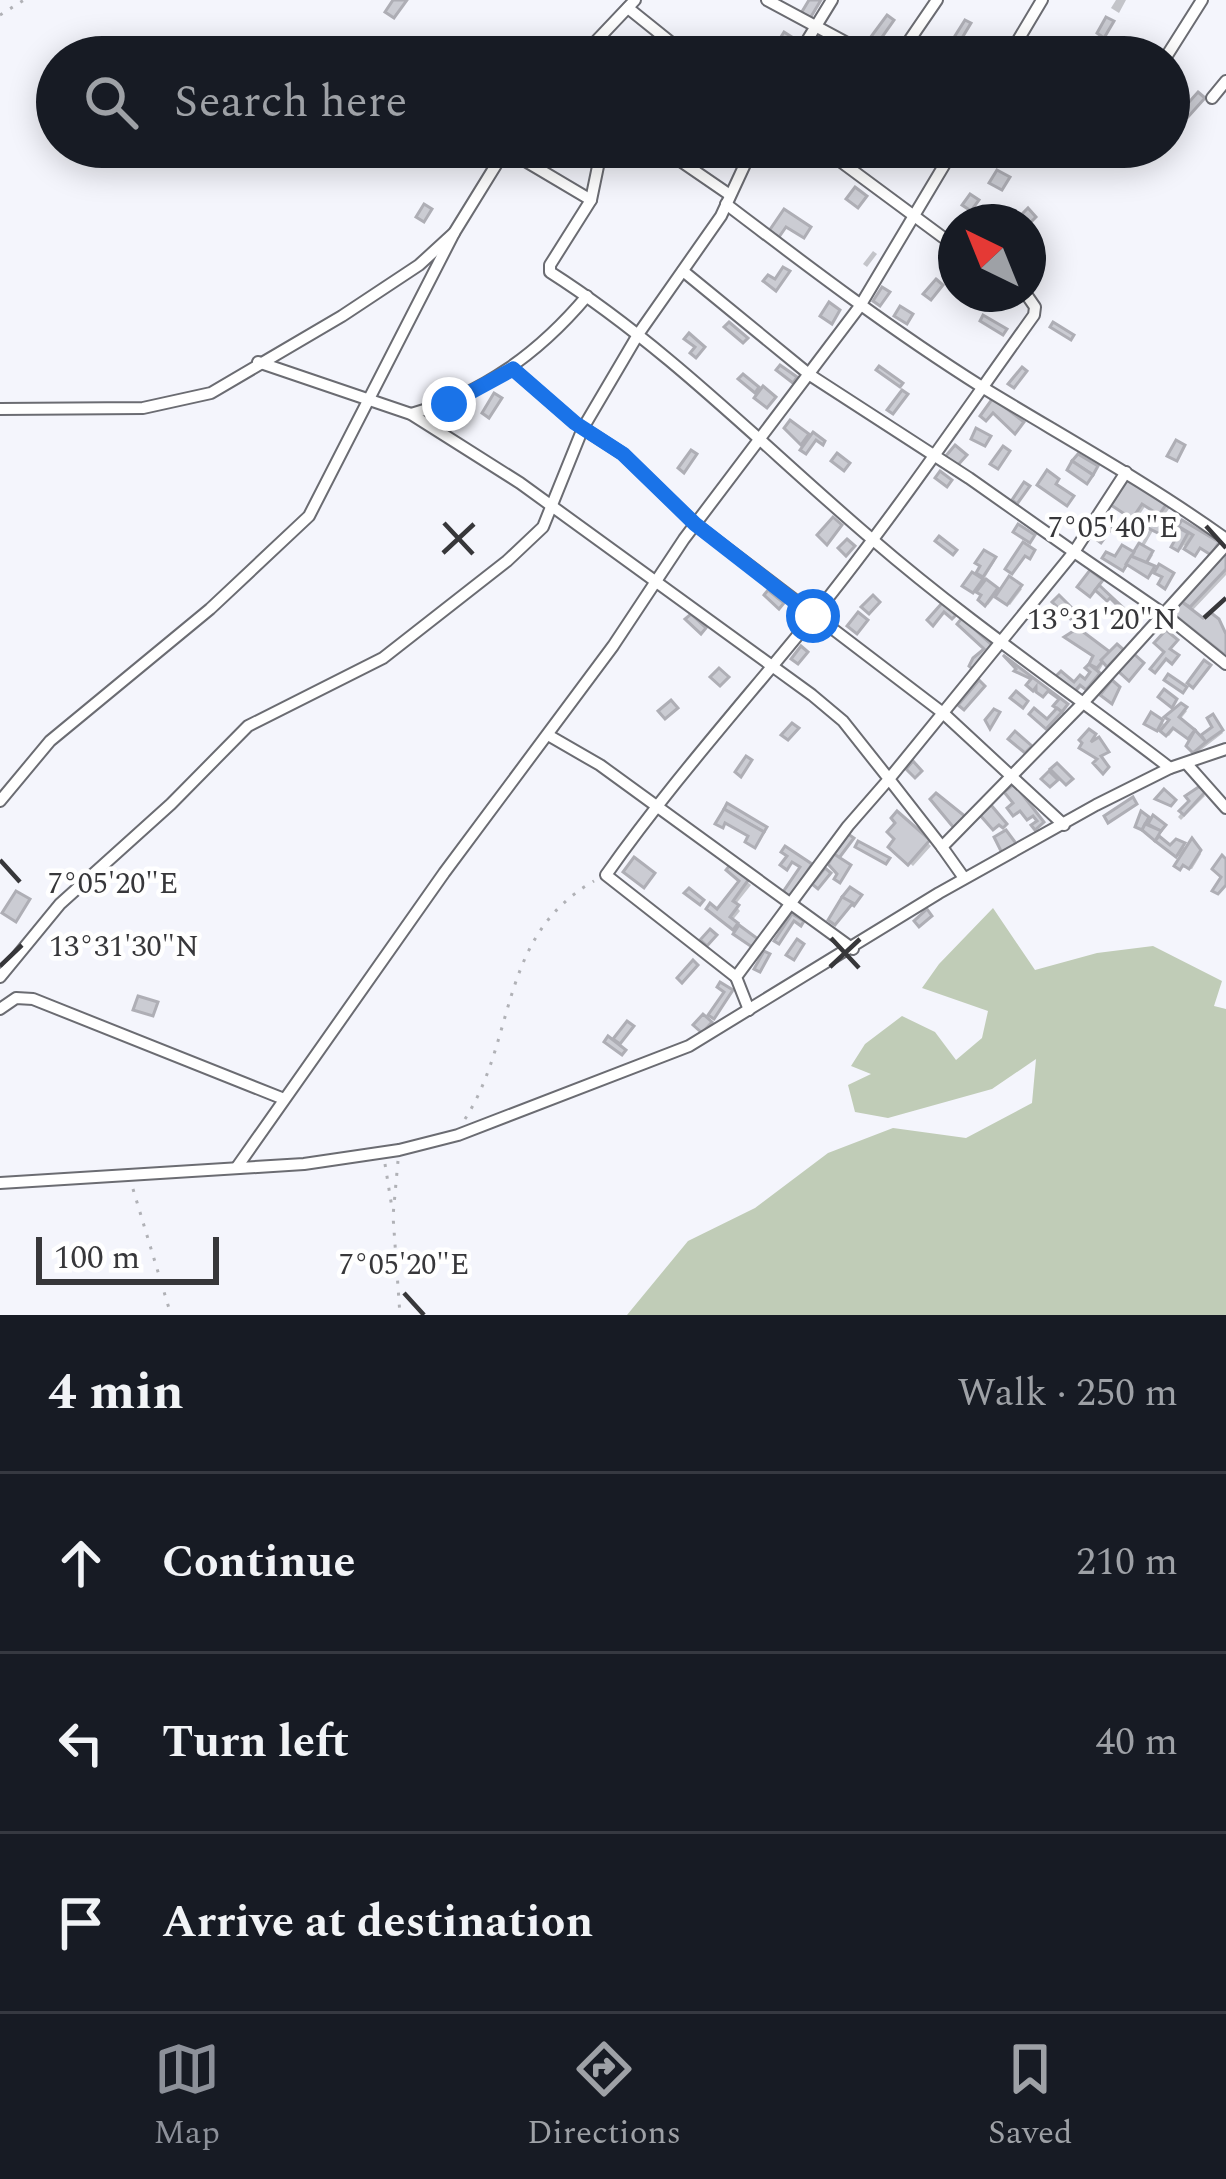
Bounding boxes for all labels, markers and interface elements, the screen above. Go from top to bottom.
search box [36,36,1190,168]
text: Search here [174,68,407,137]
icon: search [78,69,144,135]
north arrow [938,204,1046,312]
route end [422,377,476,431]
text: 7°05'40"E [1048,505,1178,551]
route start [786,589,840,643]
text: 13°31'20"N [1027,597,1177,643]
text: 7°05'20"E [48,861,178,907]
text: 13°31'30"N [49,924,199,970]
scale bar [36,1231,219,1284]
text: 100 m [54,1233,140,1283]
text: 7°05'20"E [339,1242,469,1288]
text: 4 min [48,1354,184,1432]
text: Walk · 250 m [957,1364,1178,1423]
text: Continue [162,1528,355,1597]
icon: ahead [48,1530,114,1596]
text: 210 m [1076,1533,1178,1592]
text: Turn left [162,1708,349,1777]
icon: left [48,1710,114,1776]
text: 40 m [1096,1713,1178,1772]
text: Arrive at destination [162,1888,593,1957]
icon: arrive [48,1890,114,1956]
tab: Map [153,2036,220,2158]
tab: Directions [527,2036,681,2158]
tab: Saved [988,2036,1073,2158]

